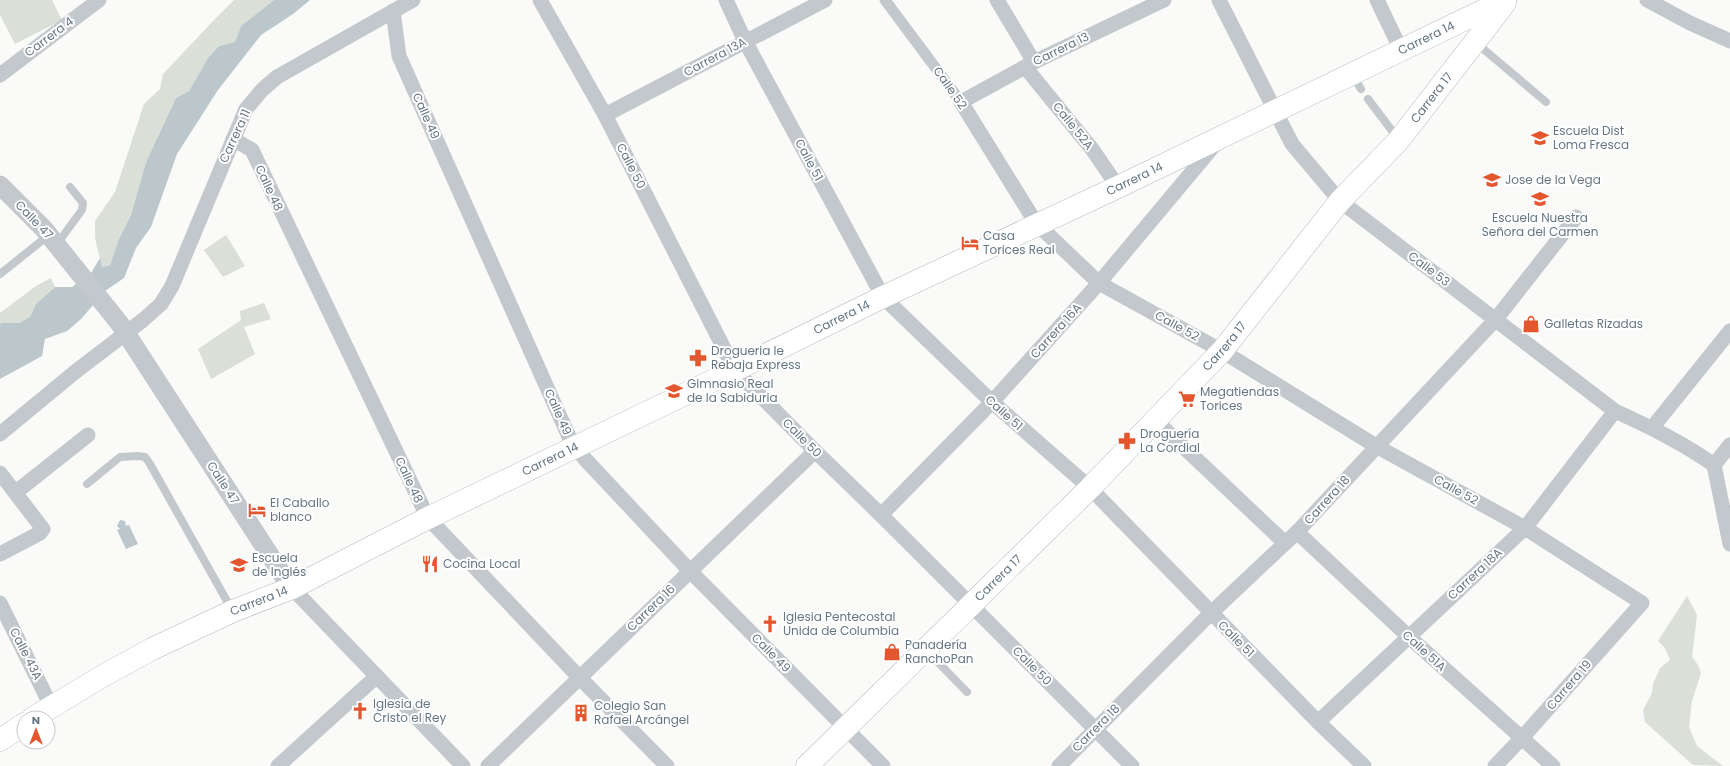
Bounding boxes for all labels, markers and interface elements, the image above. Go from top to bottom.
street label: Carrera 4 [21,12,77,61]
street label: Carrera 14 [1395,16,1458,59]
street label: Carrera 13 [1030,28,1092,69]
street label: Carrera 13A [681,33,749,80]
street label: Calle 52 [930,63,971,112]
street label: Carrera 17 [1406,68,1457,126]
street label: Calle 49 [409,90,444,142]
street label: Calle 52A [1049,98,1098,153]
street label: Carrera 11 [215,106,254,165]
place label: Escuela Dist Loma Fresca [1553,122,1629,153]
school or university icon: Escuela Dist Loma Fresca [1530,128,1550,148]
street label: Calle 51 [791,136,828,184]
street label: Calle 50 [613,140,650,191]
street label: Carrera 14 [1103,157,1166,199]
street label: Calle 48 [251,162,288,214]
school or university icon: Jose de la Vega [1482,170,1502,190]
place label: Jose de la Vega [1505,171,1601,188]
school or university icon: Escuela Nuestra Señora del Carmen [1530,189,1550,209]
street label: Calle 47 [12,196,57,243]
place label: Escuela Nuestra Señora del Carmen [1482,209,1598,240]
place label: Casa Torices Real [983,227,1055,258]
hotel icon: Casa Torices Real [960,233,980,253]
street label: Calle 53 [1405,247,1454,290]
street label: Carrera 14 [810,296,873,338]
street label: Carrera 16A [1026,299,1085,362]
street label: Calle 52 [1152,306,1203,345]
shop icon: Galletas Rizadas [1521,314,1541,334]
place label: Galletas Rizadas [1544,315,1643,332]
street label: Carrera 17 [1198,318,1250,375]
place label: Drogueria le Rebaja Express [711,342,801,373]
pharmacy icon: Drogueria le Rebaja Express [688,348,708,368]
place label: Gimnasio Real de la Sabiduria [687,375,778,406]
school or university icon: Gimnasio Real de la Sabiduria [664,381,684,401]
place label: Megatiendas Torices [1200,383,1279,414]
street label: Calle 49 [541,386,576,438]
supermarket icon: Megatiendas Torices [1177,389,1197,409]
street label: Calle 51 [982,391,1027,434]
street label: Calle 50 [779,414,826,461]
place label: Droguería La Cordial [1140,425,1200,456]
pharmacy icon: Droguería La Cordial [1117,431,1137,451]
street label: Carrera 14 [519,438,582,480]
street label: Calle 48 [391,454,428,506]
street label: Calle 47 [203,458,244,508]
street label: Calle 52 [1431,470,1482,509]
street label: Carrera 18 [1300,471,1353,528]
place label: El Caballo blanco [270,494,330,525]
hotel icon: El Caballo blanco [247,500,267,520]
street label: Carrera 18A [1444,544,1506,603]
place label: Escuela de Inglés [252,549,306,580]
street label: Carrera 17 [970,550,1026,605]
restaurant icon: Cocina Local [420,554,440,574]
school or university icon: Escuela de Inglés [229,555,249,575]
place label: Cocina Local [443,555,520,572]
street label: Carrera 16 [623,580,679,635]
street label: Carrera 14 [227,581,291,619]
place label: Iglesia Pentecostal Unida de Columbia [783,608,899,639]
church icon: Iglesia Pentecostal Unida de Columbia [760,614,780,634]
street label: Calle 51 [1214,617,1258,661]
street label: Calle 43A [6,625,47,683]
street label: Calle 51A [1399,626,1450,675]
street label: Calle 49 [748,629,795,676]
place label: Panadería RanchoPan [905,636,973,667]
shop icon: Panadería RanchoPan [882,642,902,662]
street label: Calle 50 [1009,642,1056,689]
street label: Carrera 19 [1542,656,1595,713]
place label: Iglesia de Cristo el Rey [373,695,447,726]
place label: Colegio San Rafael Arcángel [594,697,689,728]
street label: Carrera 18 [1068,700,1123,755]
church icon: Iglesia de Cristo el Rey [350,701,370,721]
building icon: Colegio San Rafael Arcángel [571,703,591,723]
north arrow [16,710,56,750]
text: N [32,712,40,728]

